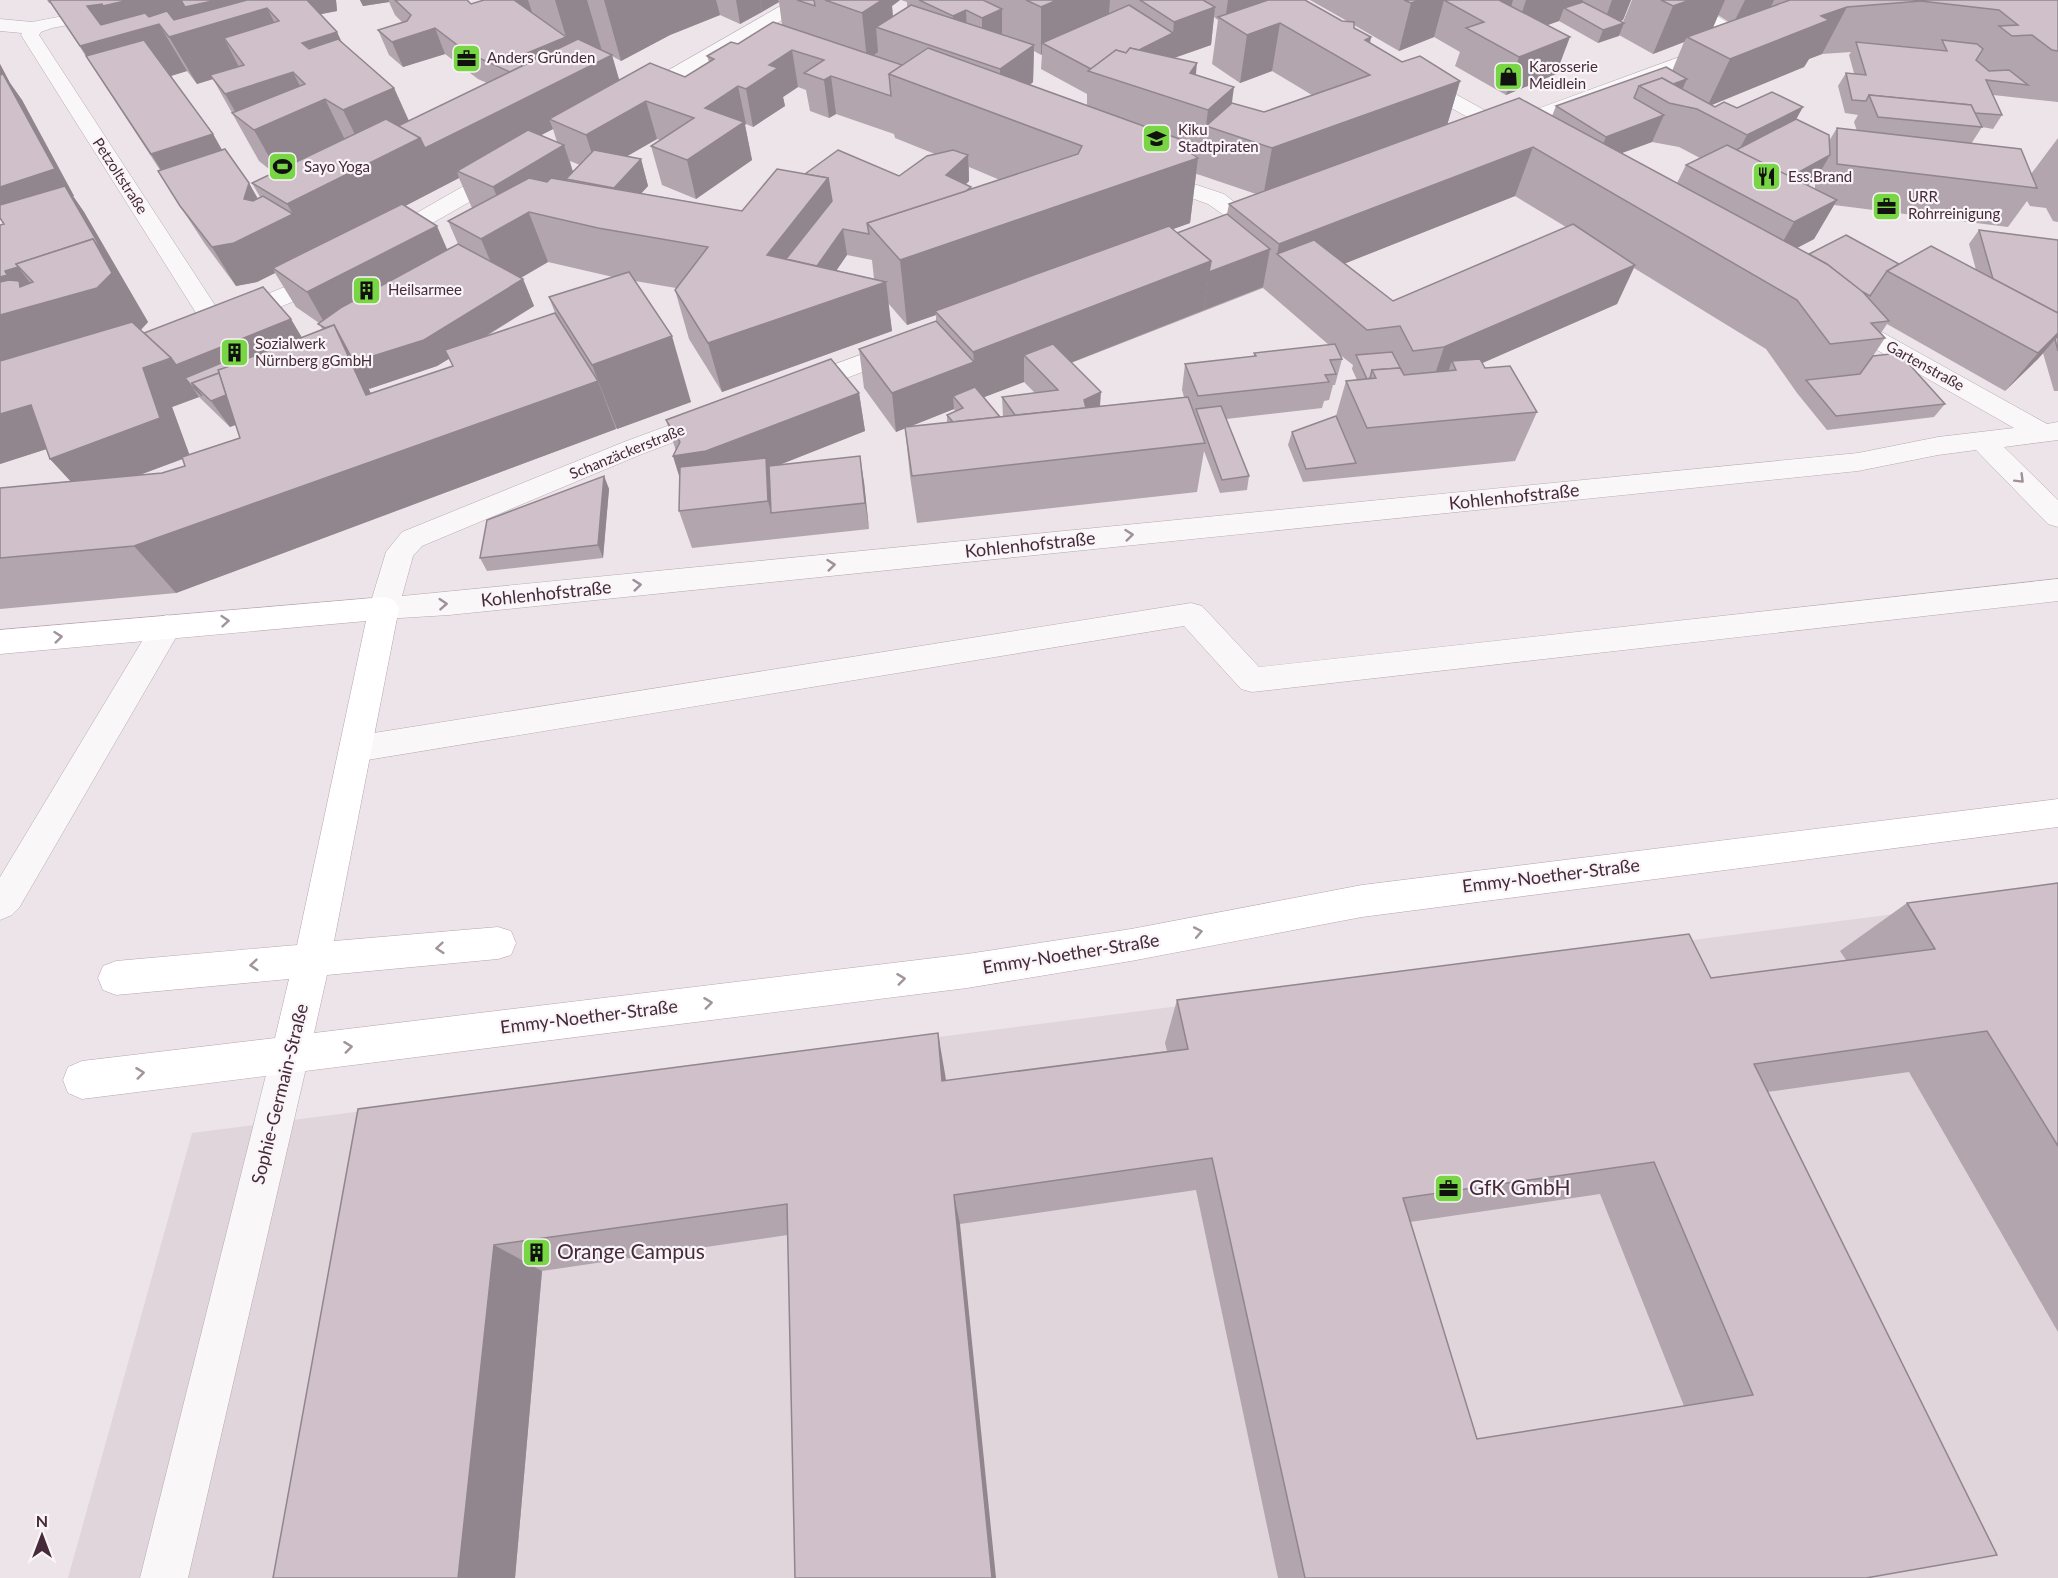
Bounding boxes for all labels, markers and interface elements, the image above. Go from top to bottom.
office icon: Anders Gründen [450,42,482,74]
place label: Anders Gründen [487,48,595,66]
place label: Karosserie Meidlein [1529,57,1598,92]
shop icon: Karosserie Meidlein [1492,60,1524,92]
place label: Kiku Stadtpiraten [1178,120,1259,155]
school or university icon: Kiku Stadtpiraten [1141,123,1173,155]
street label: Petzoltstraße [90,134,152,217]
sports icon: Sayo Yoga [267,151,299,183]
place label: Sayo Yoga [304,157,370,175]
restaurant icon: Ess.Brand [1751,161,1783,193]
place label: Ess.Brand [1788,167,1852,185]
place label: URR Rohrreinigung [1908,187,2000,222]
office icon: URR Rohrreinigung [1871,190,1903,222]
building icon: Heilsarmee [351,274,383,306]
place label: Heilsarmee [388,280,462,298]
place label: Sozialwerk Nürnberg gGmbH [255,334,372,369]
street label: Gartenstraße [1883,336,1968,394]
building icon: Sozialwerk Nürnberg gGmbH [218,337,250,369]
street label: Schanzäckerstraße [566,420,687,482]
one-way arrow [2013,471,2024,482]
street label: Kohlenhofstraße [1448,478,1580,514]
street label: Kohlenhofstraße [964,526,1096,562]
one-way arrow [1124,529,1134,542]
one-way arrow [826,559,835,572]
street label: Kohlenhofstraße [480,575,612,611]
one-way arrow [632,579,641,591]
one-way arrow [438,598,447,611]
one-way arrow [221,615,230,628]
one-way arrow [54,631,63,644]
street label: Emmy-Noether-Straße [1461,853,1641,897]
one-way arrow [1192,926,1202,939]
street label: Emmy-Noether-Straße [981,928,1161,978]
one-way arrow [435,941,444,954]
one-way arrow [250,958,259,971]
one-way arrow [897,973,906,986]
street label: Emmy-Noether-Straße [499,994,679,1038]
one-way arrow [703,997,713,1009]
street label: Sophie-Germain-Straße [246,1001,312,1186]
one-way arrow [343,1042,352,1054]
one-way arrow [135,1067,145,1080]
office icon: GfK GmbH [1432,1172,1464,1204]
place label: GfK GmbH [1469,1174,1571,1199]
building icon: Orange Campus [520,1236,552,1268]
place label: Orange Campus [557,1238,705,1263]
north arrow [12,1506,72,1566]
text: N [36,1511,48,1530]

